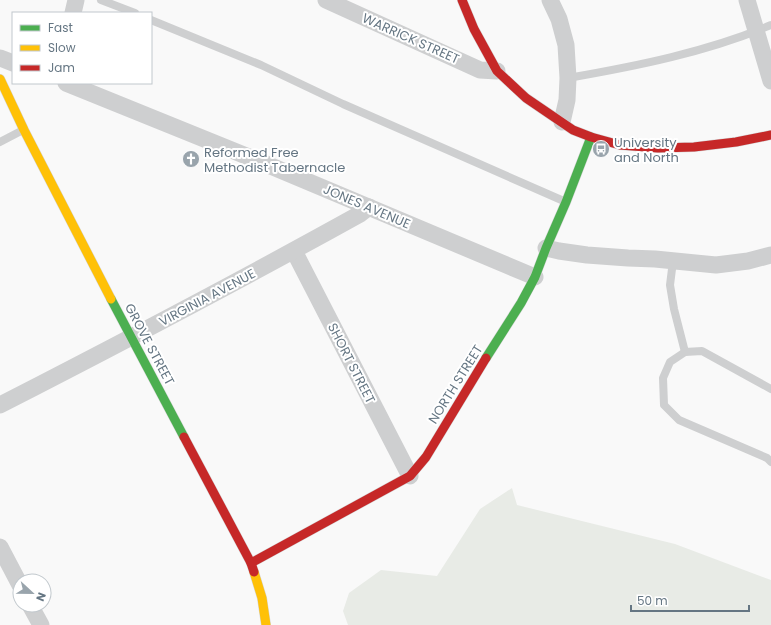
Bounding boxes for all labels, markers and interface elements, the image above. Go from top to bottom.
street label: WARRICK STREET [359,8,462,68]
legend [12,12,152,84]
text: Fast [48,19,73,36]
text: Slow [48,39,76,56]
text: Jam [48,59,75,76]
place label: University and North [614,133,679,167]
bus stop icon: University and North [591,139,611,159]
place label: Reformed Free Methodist Tabernacle [204,143,345,177]
church icon: Reformed Free Methodist Tabernacle [181,149,201,169]
street label: JONES AVENUE [320,180,413,233]
street label: VIRGINIA AVENUE [156,264,259,331]
street label: GROVE STREET [120,300,179,388]
street label: SHORT STREET [323,320,380,407]
street label: NORTH STREET [424,341,487,427]
north arrow [12,573,52,613]
scale bar [631,587,749,613]
text: N [32,590,50,604]
text: 50 m [637,592,668,609]

